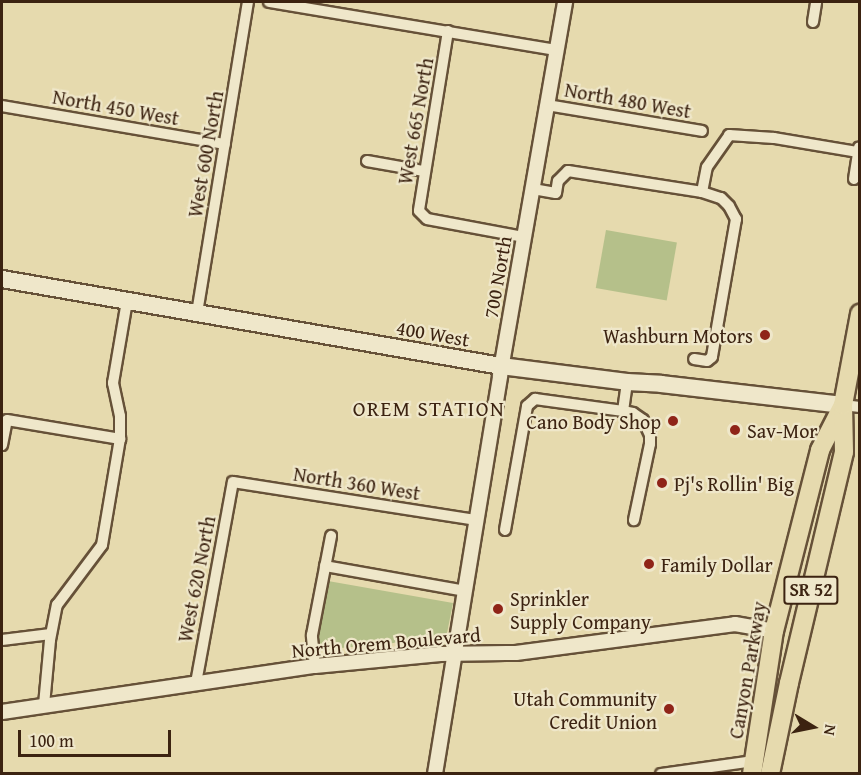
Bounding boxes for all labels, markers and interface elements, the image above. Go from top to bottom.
street label: West 665 North [392,56,438,186]
street label: North 480 West [563,77,693,123]
street label: North 450 West [51,84,181,130]
street label: West 600 North [182,89,228,219]
street label: 700 North [478,234,516,320]
street label: 400 West [395,315,471,351]
place label: Washburn Motors [603,323,753,347]
marker: Washburn Motors [758,328,772,342]
district label: OREM STATION [353,396,505,422]
place label: Cano Body Shop [526,409,661,433]
marker: Cano Body Shop [666,414,680,428]
place label: Sav-Mor [747,418,818,442]
marker: Sav-Mor [728,423,742,437]
street label: North 360 West [292,461,422,505]
place label: Pj's Rollin' Big [674,471,794,495]
marker: Pj's Rollin' Big [655,476,669,490]
street label: West 620 North [172,514,220,644]
place label: Family Dollar [661,552,773,576]
marker: Family Dollar [642,557,656,571]
road number: SR 52 [782,575,840,605]
place label: Sprinkler Supply Company [510,586,651,633]
street label: Canyon Parkway [723,600,771,740]
marker: Sprinkler Supply Company [491,602,505,616]
street label: North Orem Boulevard [291,622,481,662]
place label: Utah Community Credit Union [513,686,657,733]
north arrow [783,697,843,757]
marker: Utah Community Credit Union [662,702,676,716]
scale bar [21,718,174,756]
text: N [818,723,843,737]
text: 100 m [29,727,74,754]

